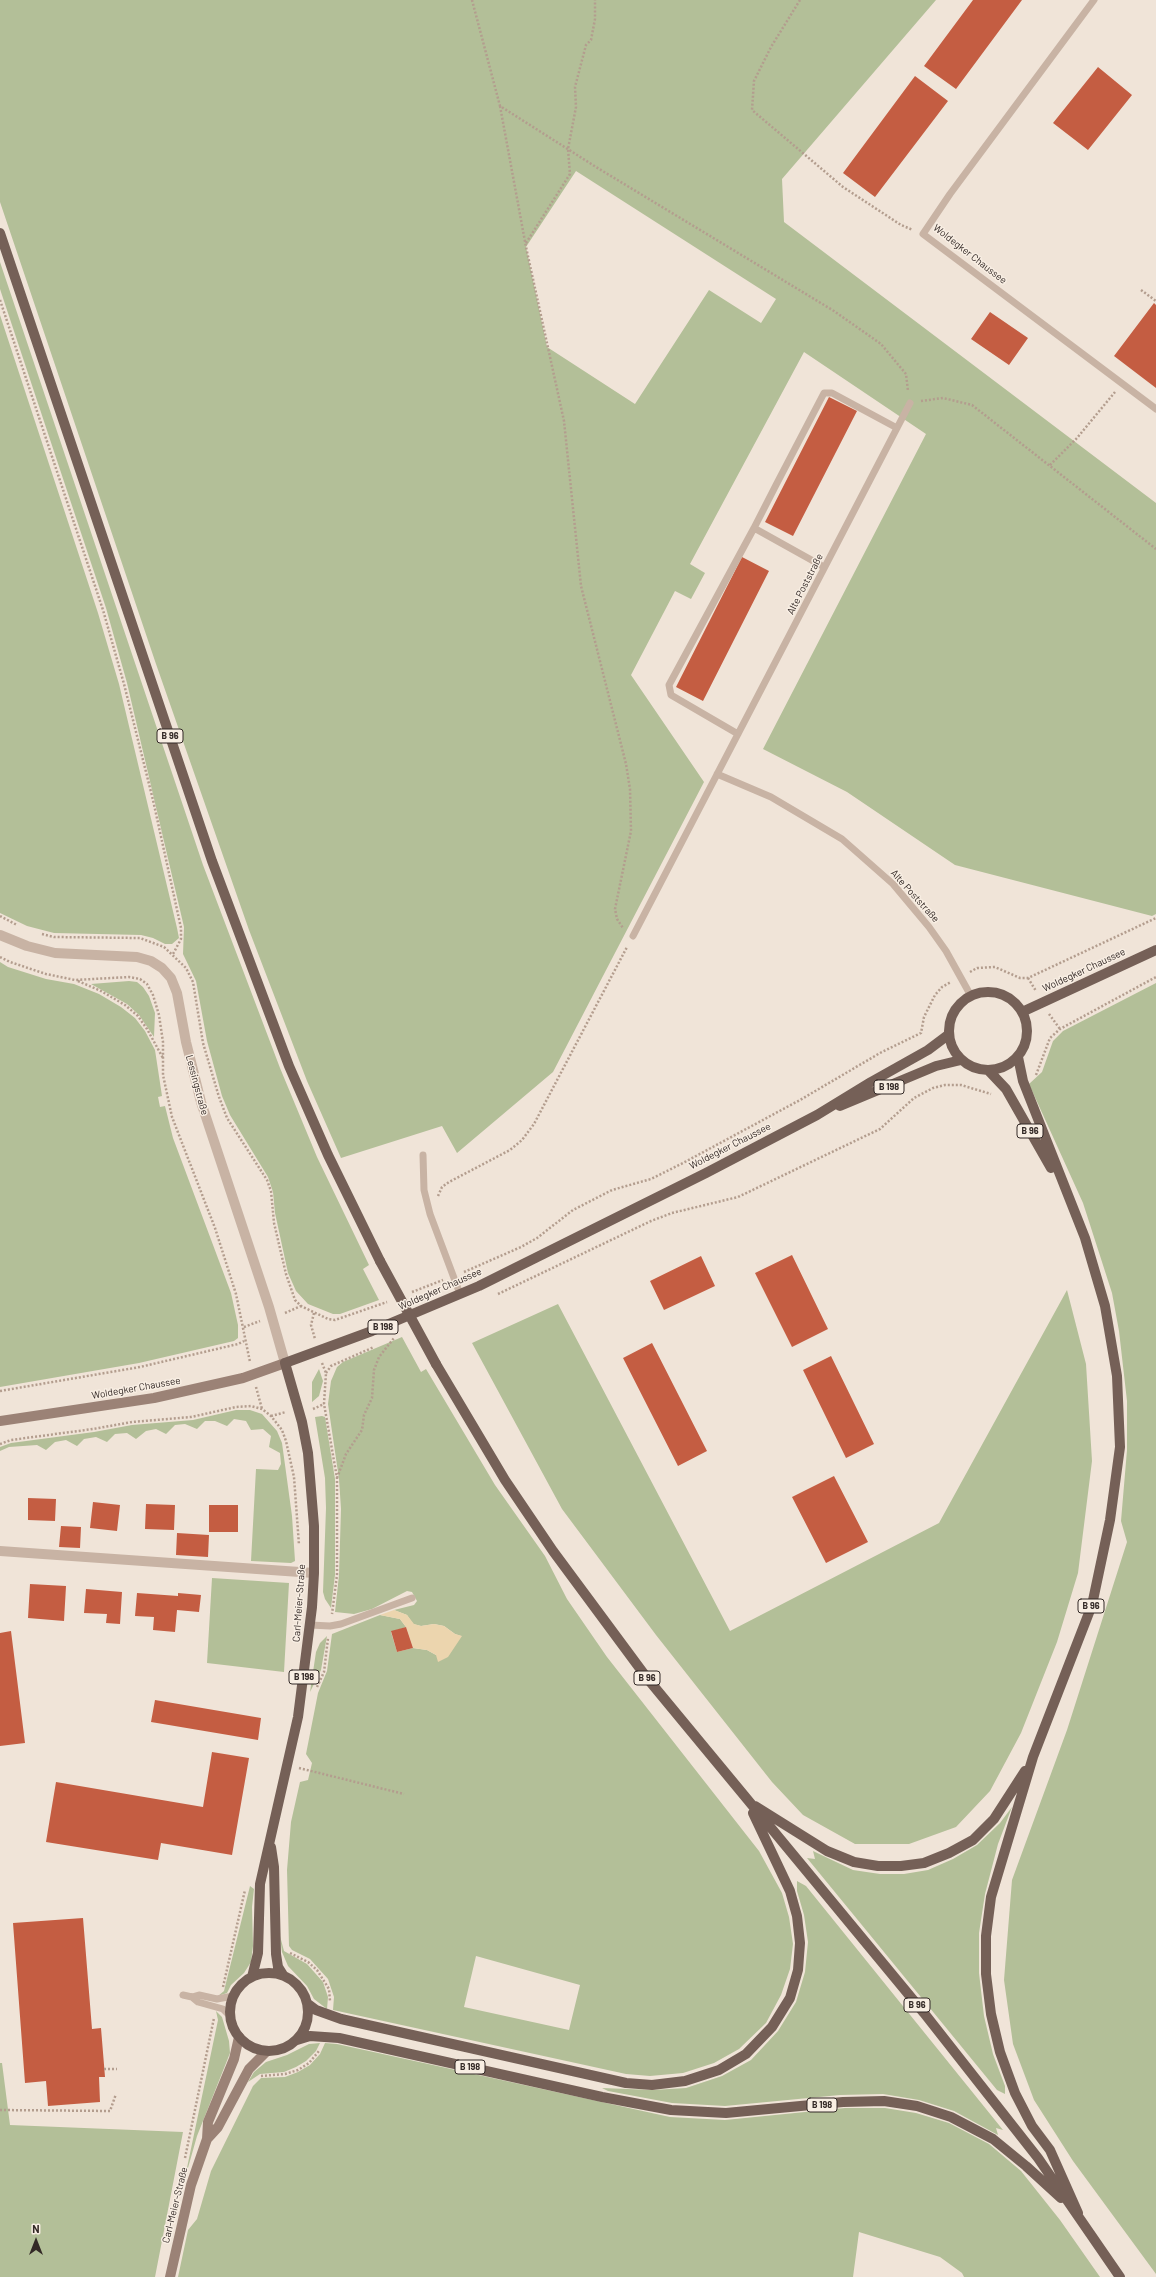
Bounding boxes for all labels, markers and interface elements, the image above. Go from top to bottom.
street label: Woldegker Chaussee [931,222,1009,286]
street label: Alte Poststraße [784,551,826,617]
road number: B 96 [157,729,183,743]
street label: Alte Poststraße [888,867,942,925]
street label: Woldegker Chaussee [1041,946,1127,994]
street label: Lessingstraße [183,1054,211,1116]
road number: B 198 [874,1080,904,1094]
street label: Woldegker Chaussee [687,1120,773,1172]
road number: B 96 [1017,1124,1043,1138]
street label: Woldegker Chaussee [396,1265,484,1313]
road number: B 198 [368,1320,398,1334]
street label: Woldegker Chaussee [91,1374,181,1402]
street label: Carl-Meier-Straße [290,1564,308,1642]
road number: B 96 [1078,1599,1104,1613]
road number: B 198 [289,1670,319,1684]
road number: B 96 [634,1671,660,1685]
road number: B 96 [904,1998,930,2012]
road number: B 198 [455,2060,485,2074]
road number: B 198 [807,2098,837,2112]
street label: Carl-Meier-Straße [160,2166,190,2244]
north arrow [16,2221,56,2261]
text: N [32,2222,40,2235]

